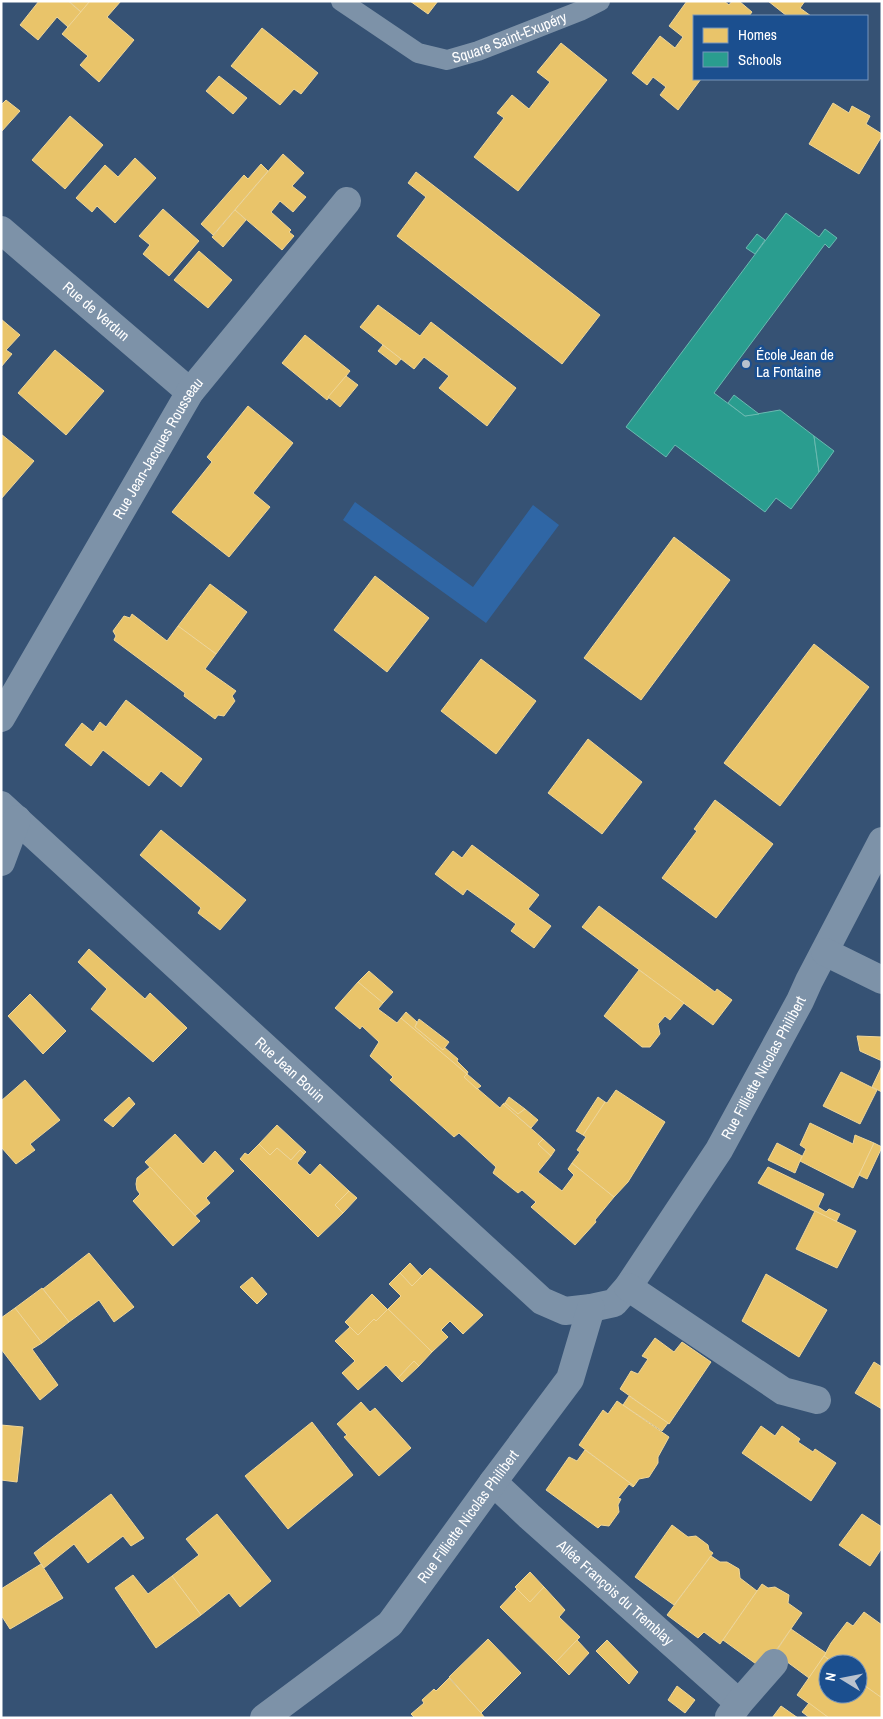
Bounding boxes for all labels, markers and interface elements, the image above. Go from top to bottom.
street label: Square Saint-Exupéry [449,6,570,68]
legend [693,15,868,80]
text: Homes [738,24,777,45]
text: Schools [738,49,782,70]
street label: Rue de Verdun [58,276,134,346]
place label: École Jean de La Fontaine [756,344,834,382]
marker: École Jean de La Fontaine [740,358,752,370]
street label: Rue Jean-Jacques Rousseau [107,373,208,523]
street label: Rue Filliette Nicolas Philibert [716,992,811,1143]
street label: Rue Jean Bouin [251,1032,330,1107]
street label: Rue Filliette Nicolas Philibert [412,1445,524,1587]
street label: Allée François du Tremblay [552,1534,679,1651]
north arrow [818,1654,868,1704]
text: N [821,1671,840,1682]

